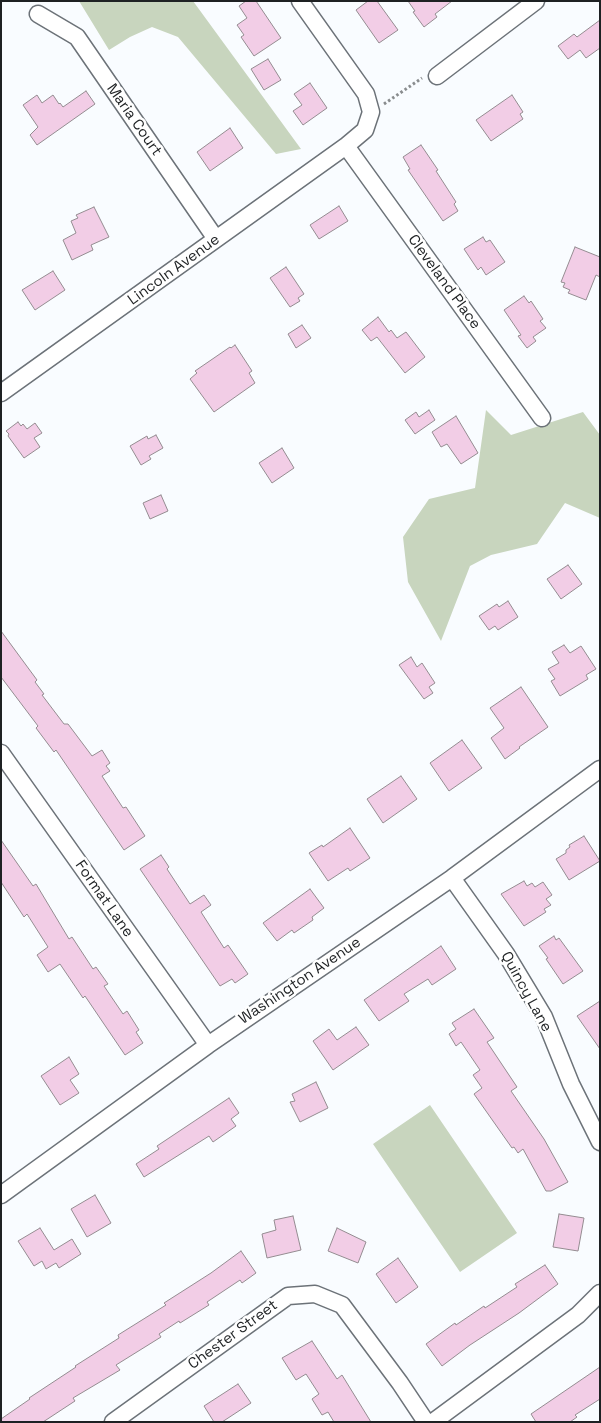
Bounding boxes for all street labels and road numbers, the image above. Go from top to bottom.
street label: Maria Court [103,80,165,160]
street label: Lincoln Avenue [125,231,223,309]
street label: Cleveland Place [404,231,484,333]
street label: Format Lane [71,857,137,941]
street label: Washington Avenue [236,934,364,1028]
street label: Quincy Lane [497,949,555,1035]
street label: Chester Street [185,1296,281,1374]

